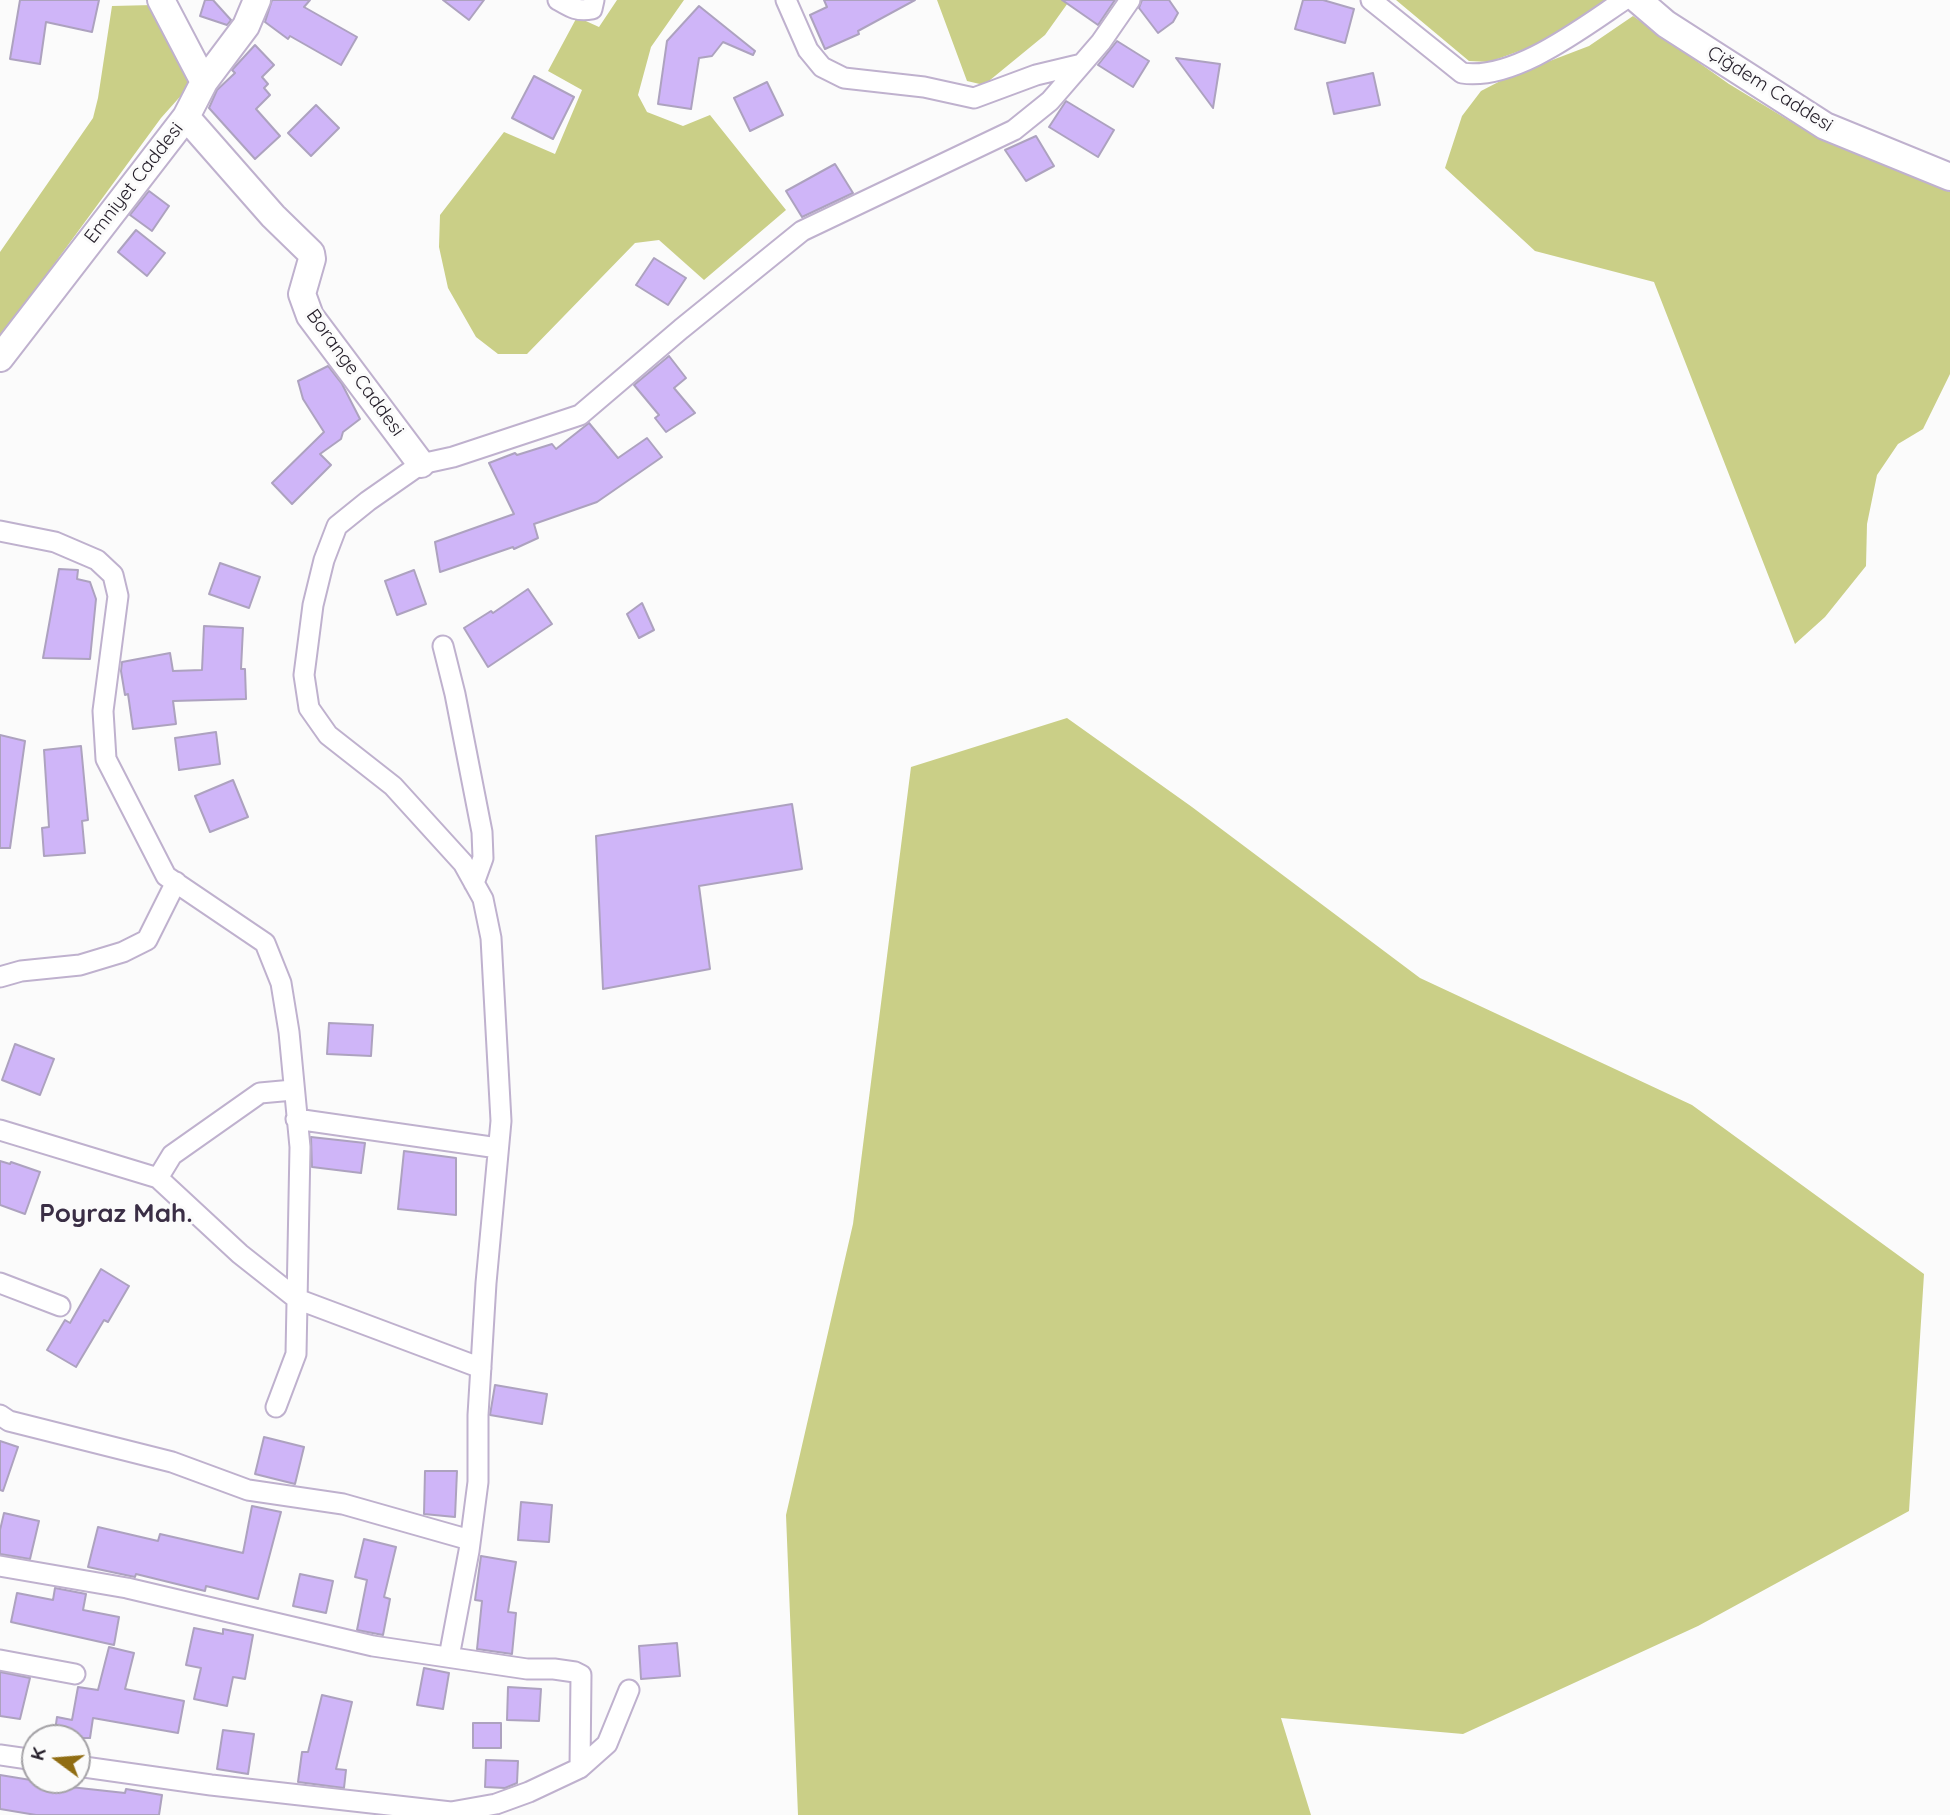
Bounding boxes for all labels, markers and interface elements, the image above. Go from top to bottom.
street label: Çiğdem Caddesi [1703,41,1837,137]
street label: Emniyet Caddesi [80,118,188,248]
street label: Borange Caddesi [301,305,409,441]
district label: Poyraz Mah. [39,1198,193,1230]
north arrow [21,1724,91,1794]
text: K [24,1744,51,1763]

